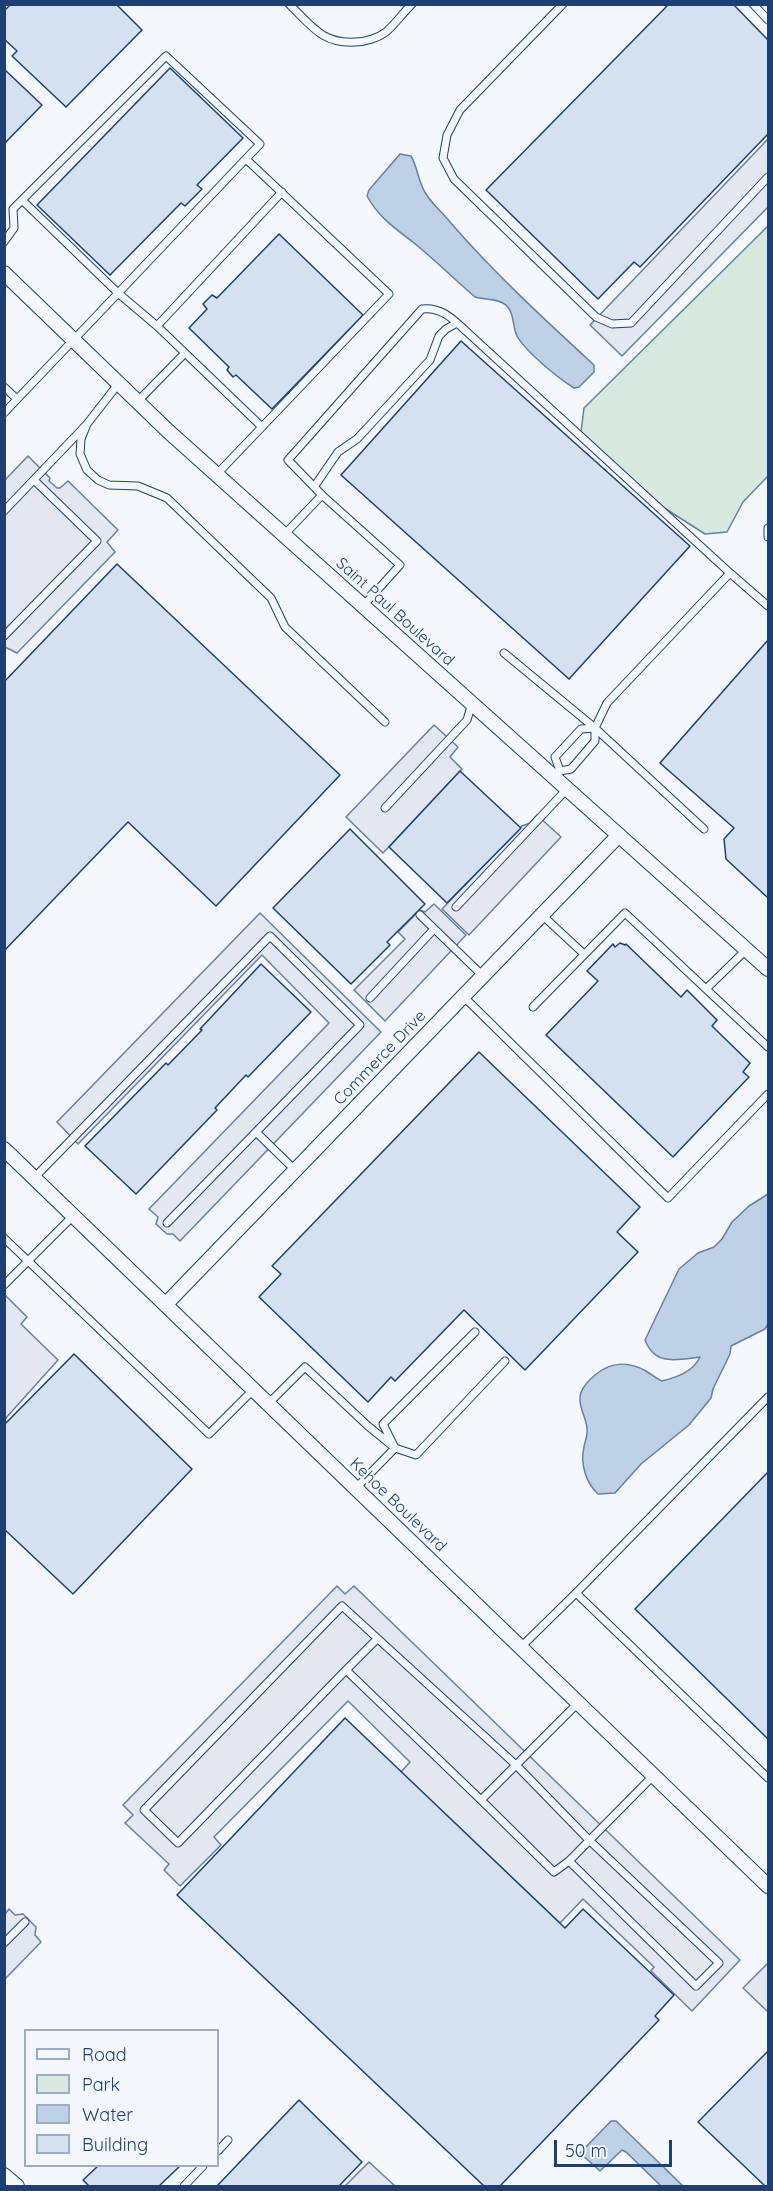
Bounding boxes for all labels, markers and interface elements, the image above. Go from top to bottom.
street label: Saint Paul Boulevard [332,554,458,670]
street label: Commerce Drive [330,1007,430,1109]
street label: Kehoe Boulevard [346,1454,450,1556]
legend [24,2029,219,2167]
text: Road [82,2043,127,2066]
text: Park [82,2073,120,2096]
text: Water [82,2103,133,2126]
scale bar [557,2128,676,2166]
text: Building [82,2133,148,2156]
text: 50 m [565,2139,607,2162]

